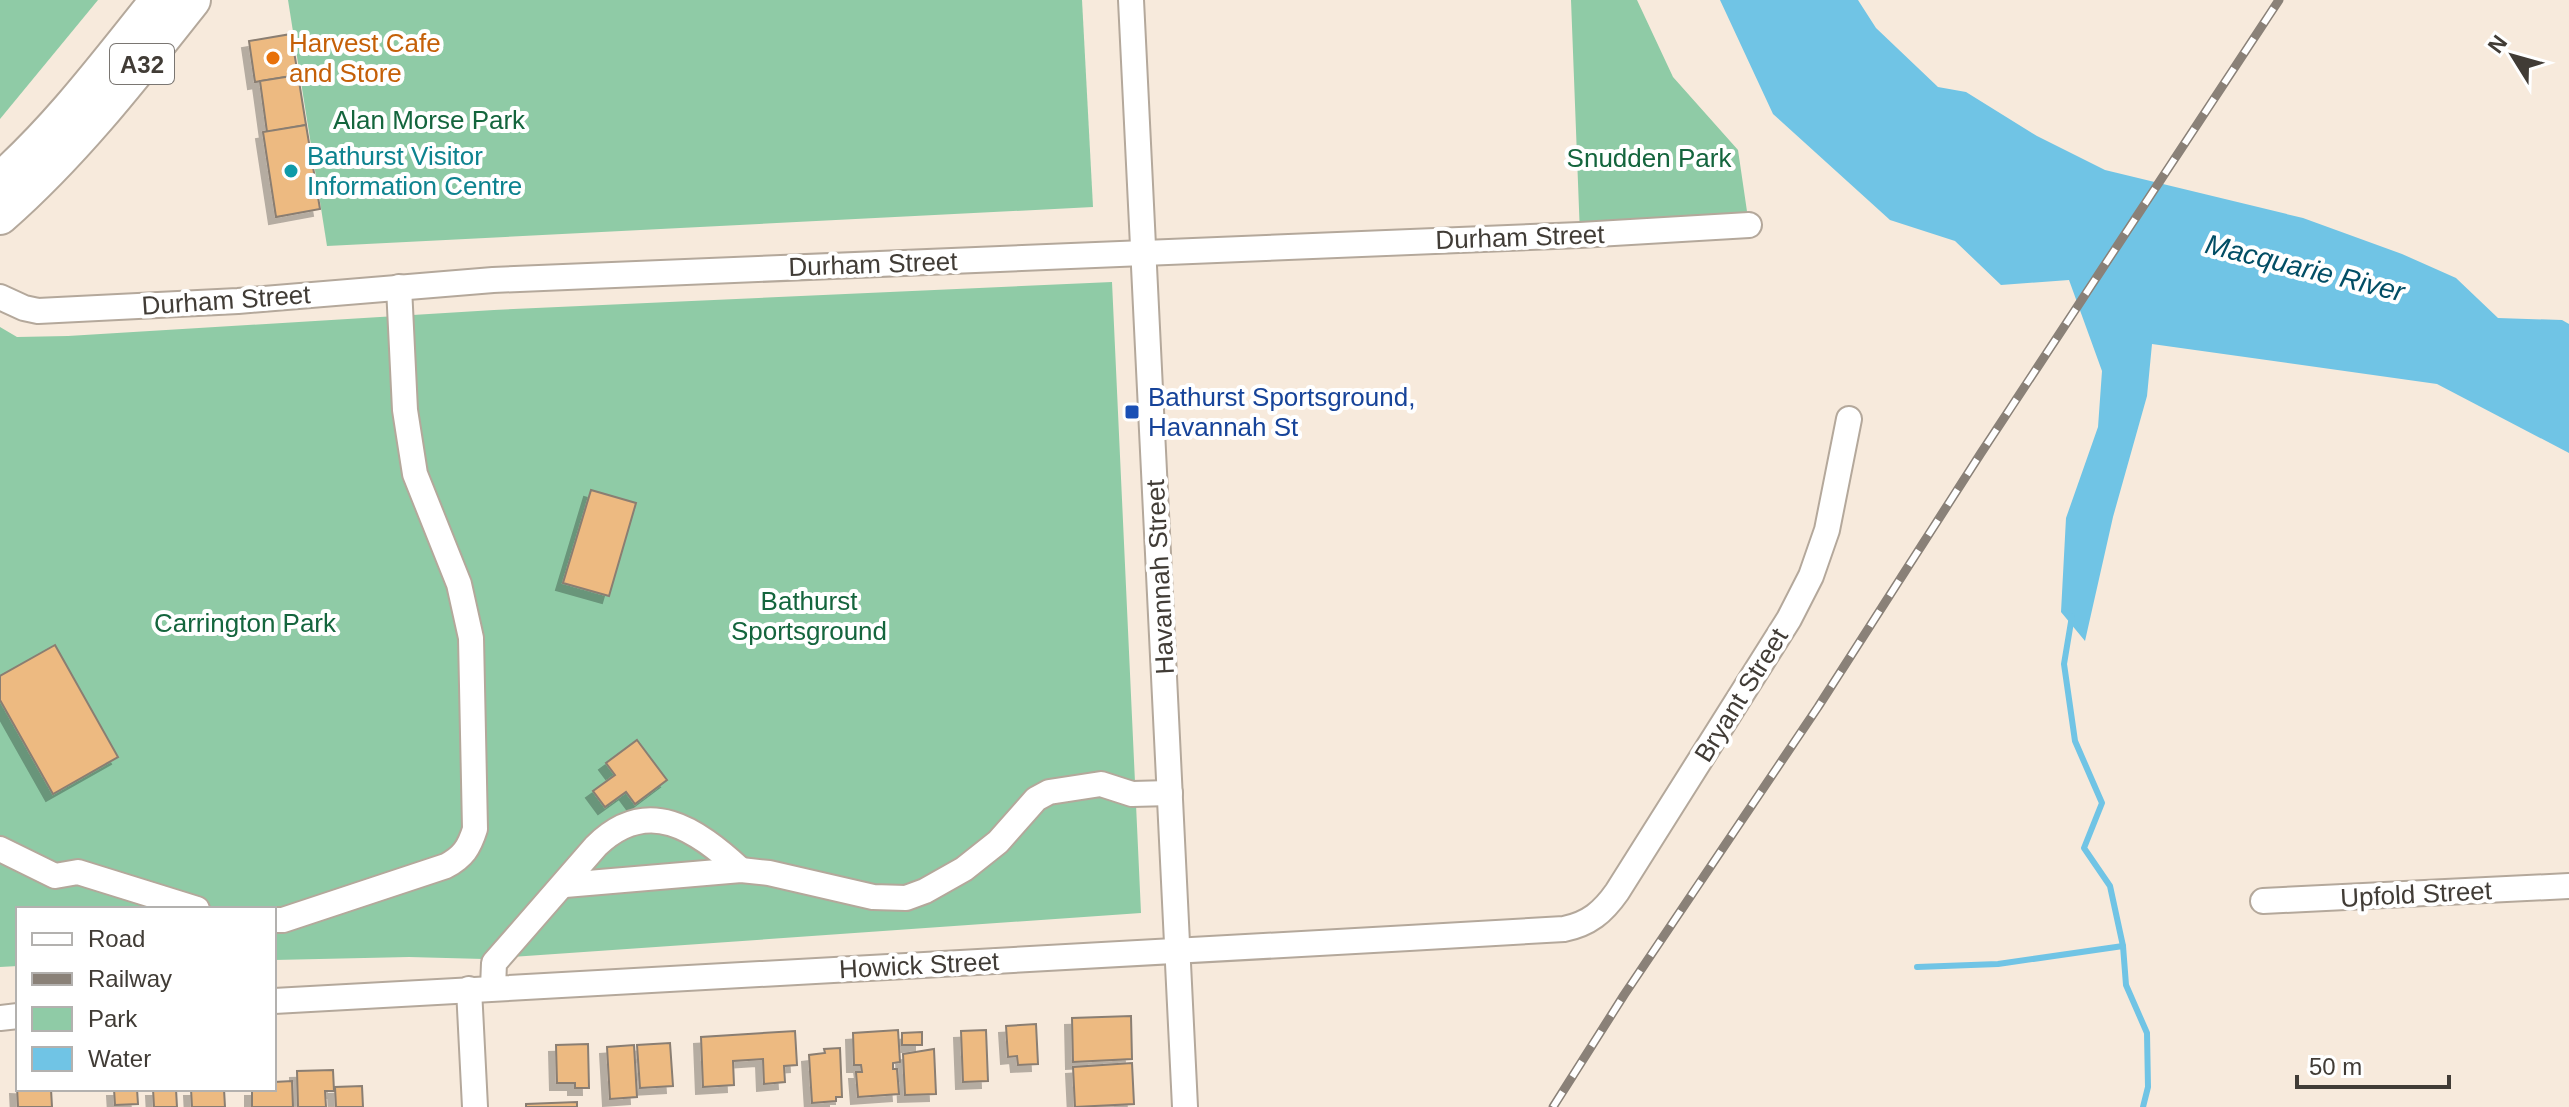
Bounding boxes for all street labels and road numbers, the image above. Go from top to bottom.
road number: A32 [110,44,174,84]
street label: Durham Street [1435,219,1606,255]
street label: Durham Street [788,246,959,282]
street label: Durham Street [141,279,312,321]
street label: Havannah Street [1140,478,1180,675]
street label: Bryant Street [1688,622,1794,767]
street label: Upfold Street [2339,875,2493,913]
street label: Howick Street [838,946,1001,984]

